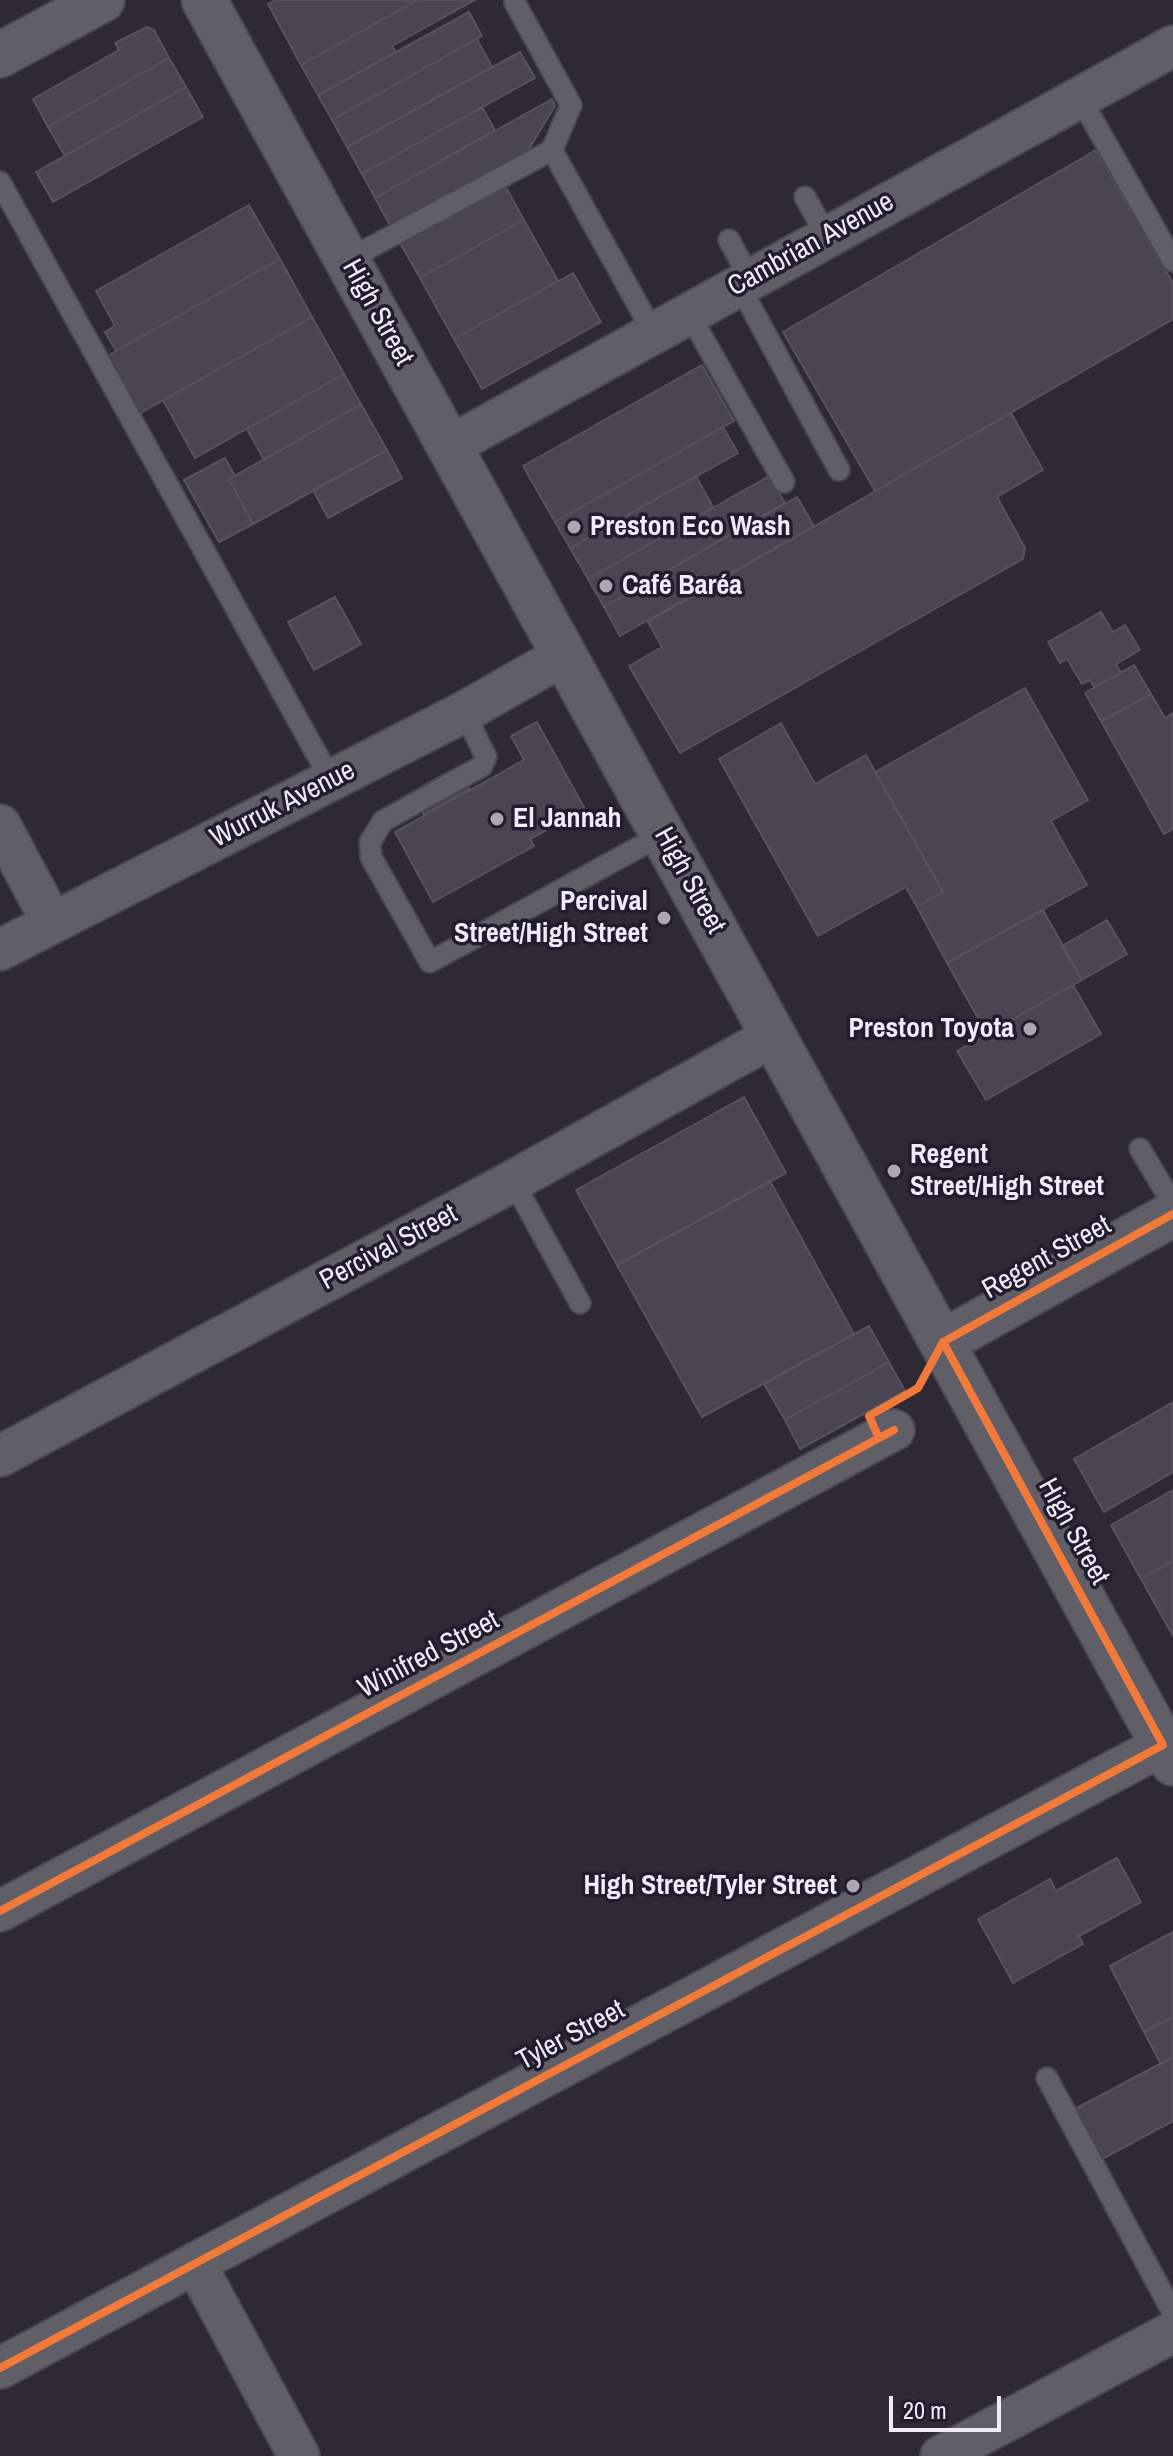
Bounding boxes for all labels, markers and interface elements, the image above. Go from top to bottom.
street label: Cambrian Avenue [722,186,900,304]
street label: High Street [334,254,420,372]
place label: Preston Eco Wash [590,510,791,544]
marker: Preston Eco Wash [565,518,583,536]
place label: Café Baréa [622,569,742,603]
marker: Café Baréa [597,577,615,595]
street label: Wurruk Avenue [205,754,361,856]
place label: El Jannah [513,802,621,836]
marker: El Jannah [488,810,506,828]
street label: High Street [646,822,732,940]
place label: Percival Street/High Street [454,885,648,951]
marker: Percival Street/High Street [655,909,673,927]
place label: Preston Toyota [849,1012,1014,1046]
marker: Preston Toyota [1021,1020,1039,1038]
place label: Regent Street/High Street [910,1138,1104,1204]
marker: Regent Street/High Street [885,1162,903,1180]
street label: Percival Street [315,1198,463,1298]
street label: Regent Street [977,1209,1117,1307]
street label: High Street [1030,1473,1116,1591]
street label: Winifred Street [353,1604,505,1706]
place label: High Street/Tyler Street [583,1869,837,1903]
marker: High Street/Tyler Street [844,1877,862,1895]
street label: Tyler Street [511,1994,631,2078]
scale bar [893,2380,1005,2430]
text: 20 m [903,2394,947,2426]

